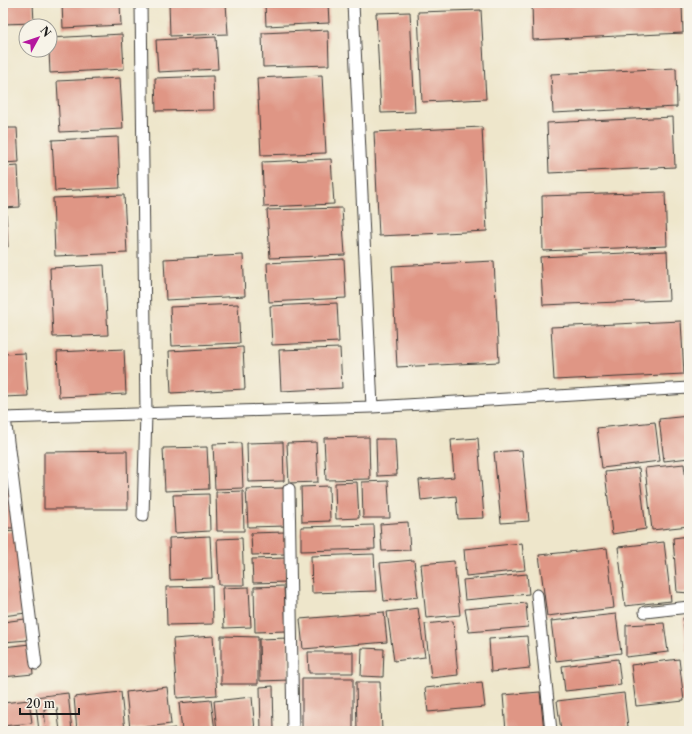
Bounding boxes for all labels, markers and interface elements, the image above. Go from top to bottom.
north arrow [18,18,58,58]
text: N [37,23,54,40]
scale bar [20,690,79,716]
text: 20 m [26,696,55,711]

